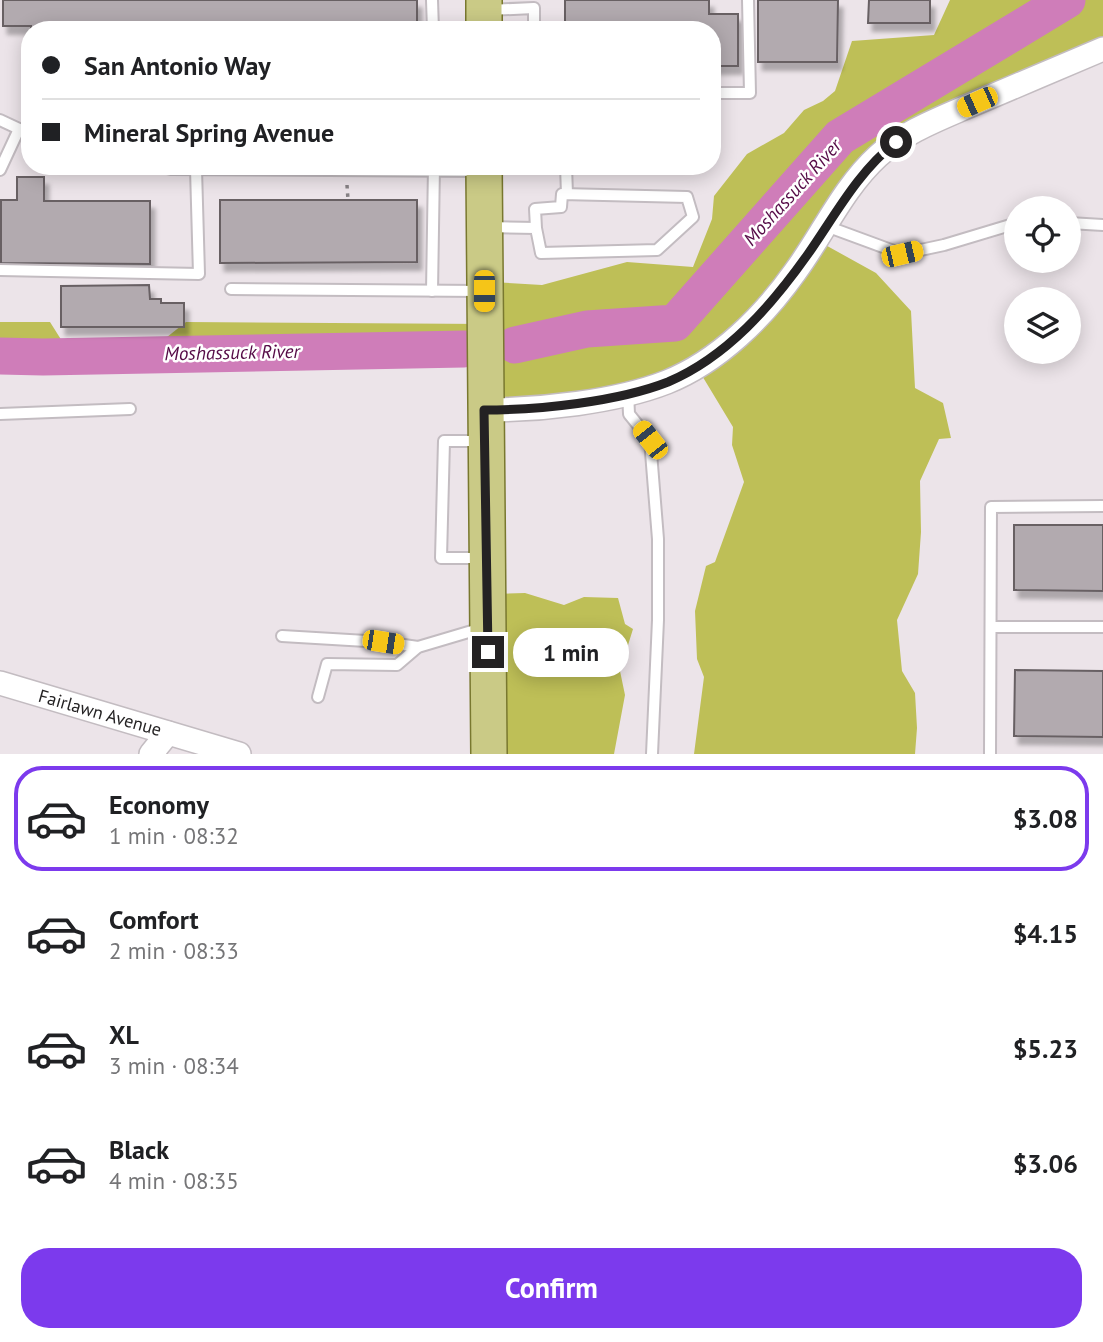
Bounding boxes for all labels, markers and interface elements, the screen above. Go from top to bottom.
text: San Antonio Way [84,49,271,82]
car [954,84,1001,120]
text: Mineral Spring Avenue [84,116,334,149]
route start [880,126,912,158]
water label: Moshassuck River [738,132,847,250]
map controls [1004,196,1081,364]
button: locate [1004,196,1081,273]
car [880,239,925,269]
car [474,270,495,312]
button: layers [1004,287,1081,364]
water label: Moshassuck River [164,339,302,365]
car [629,417,672,463]
car [361,628,406,656]
callout: 1 min [512,628,628,676]
route end [472,636,504,668]
text: 1 min [543,638,599,667]
street label: Fairlawn Avenue [36,684,164,741]
icon: car [25,787,88,850]
text: Economy [109,788,209,821]
text: $3.08 [1013,802,1078,835]
text: 1 min · 08:32 [109,821,239,850]
icon: car [25,902,88,965]
text: Comfort [109,903,199,936]
text: $4.15 [1013,917,1078,950]
text: 2 min · 08:33 [109,936,239,965]
icon: car [25,1017,88,1080]
text: XL [109,1018,139,1051]
text: $5.23 [1013,1032,1078,1065]
text: 3 min · 08:34 [109,1051,239,1080]
icon: car [25,1132,88,1195]
text: Black [109,1133,169,1166]
text: $3.06 [1013,1147,1078,1180]
text: 4 min · 08:35 [109,1166,239,1195]
button: Confirm [21,1248,1082,1328]

